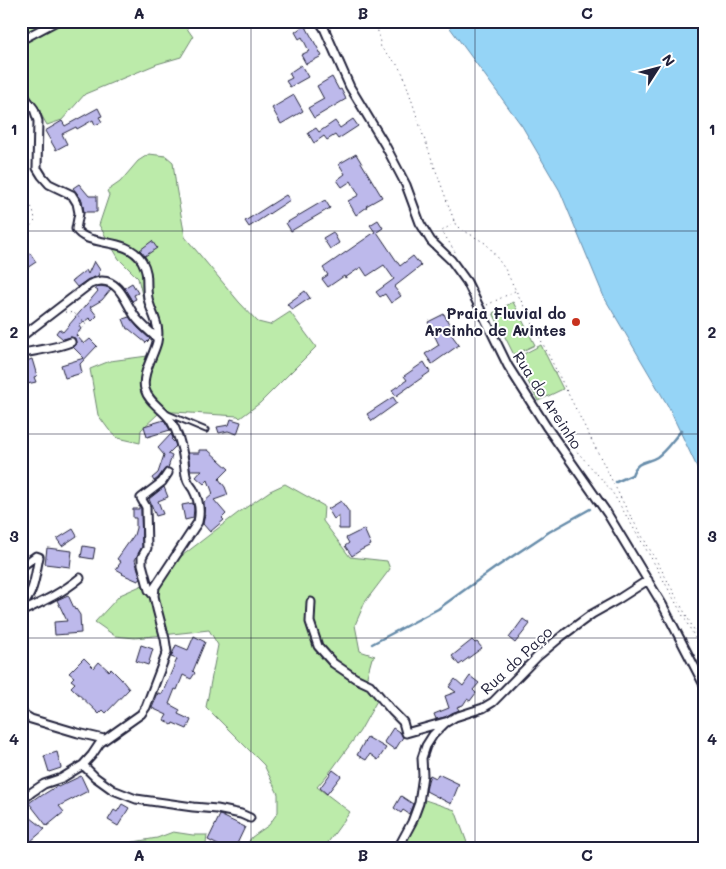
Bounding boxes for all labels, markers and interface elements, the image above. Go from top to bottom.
text: A [133,2,145,23]
text: B [358,2,368,23]
text: C [581,2,593,23]
north arrow [634,42,684,92]
text: N [658,50,680,70]
text: 1 [10,118,18,139]
text: 1 [708,118,716,139]
place label: Praia Fluvial do Areinho de Avintes [424,303,566,340]
marker: Praia Fluvial do Areinho de Avintes [570,316,582,328]
text: 2 [10,321,19,342]
text: 2 [708,321,717,342]
street label: Rua do Areinho [509,347,587,453]
text: 3 [9,525,19,546]
text: 3 [707,525,717,546]
street label: Rua do Paço [476,621,556,698]
text: 4 [9,728,19,749]
text: 4 [707,728,717,749]
text: A [133,844,145,865]
text: B [358,844,368,865]
text: C [581,844,593,865]

